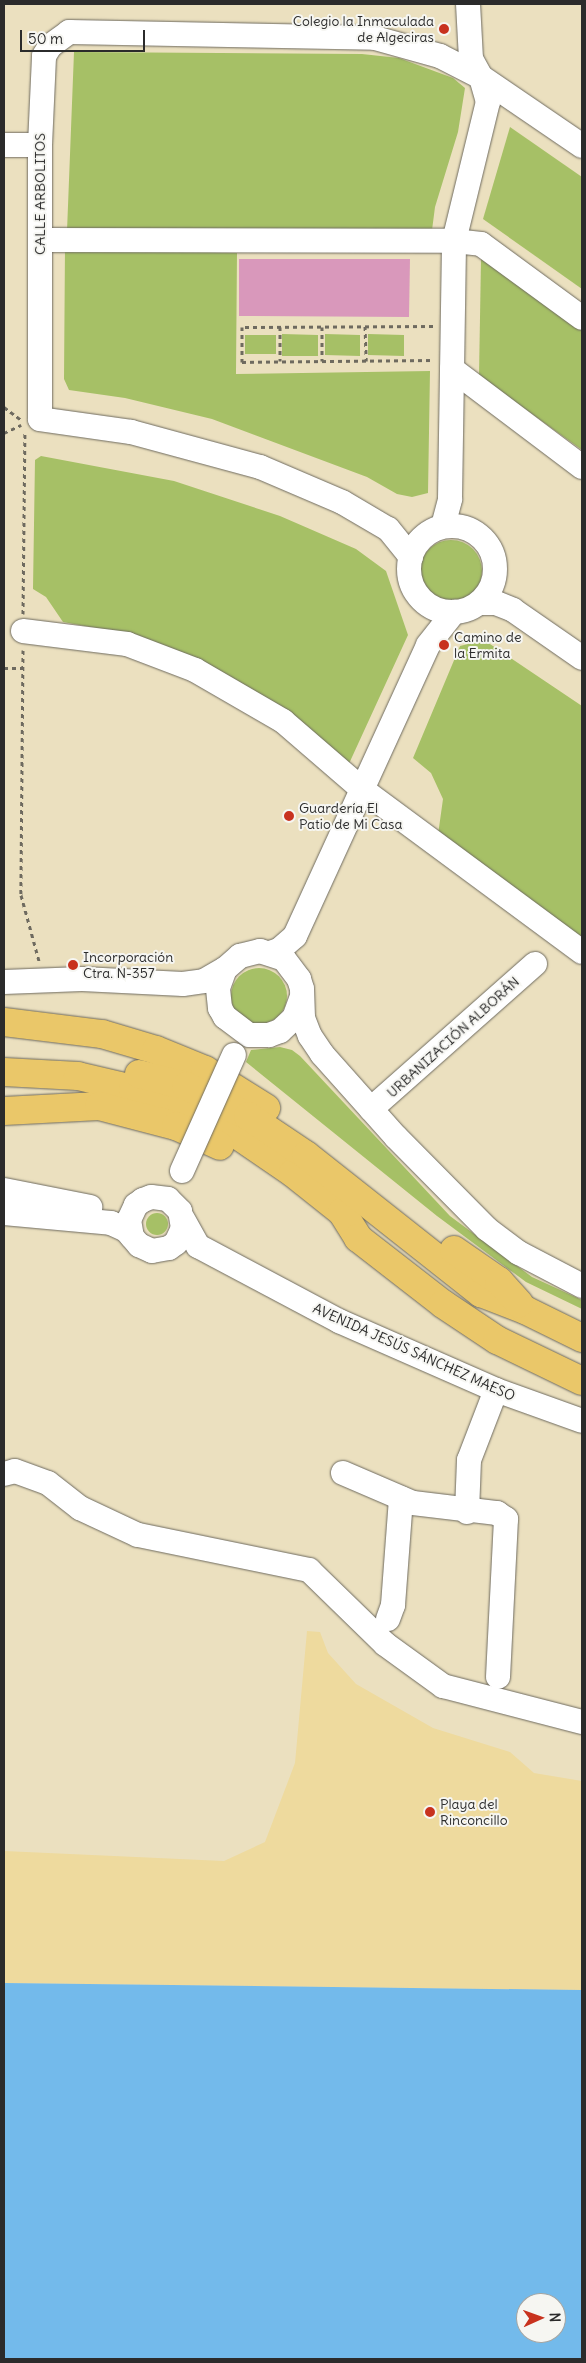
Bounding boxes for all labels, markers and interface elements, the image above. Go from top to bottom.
place label: Colegio la Inmaculada de Algeciras [293,13,434,46]
scale bar [22,20,148,52]
marker: Colegio la Inmaculada de Algeciras [438,23,450,35]
text: 50 m [28,29,63,48]
street label: CALLE ARBOLITOS [32,133,48,255]
place label: Camino de la Ermita [454,629,522,662]
marker: Camino de la Ermita [438,639,450,651]
place label: Guardería El Patio de Mi Casa [299,800,402,832]
marker: Guardería El Patio de Mi Casa [283,810,295,822]
place label: Incorporación Ctra. N-357 [83,949,173,982]
marker: Incorporación Ctra. N-357 [67,959,79,971]
street label: URBANIZACIÓN ALBORÁN [383,973,523,1101]
street label: AVENIDA JESÚS SÁNCHEZ MAESO [310,1300,518,1404]
place label: Playa del Rinconcillo [440,1796,508,1828]
marker: Playa del Rinconcillo [424,1806,436,1818]
north arrow [516,2293,566,2343]
text: N [546,2312,564,2323]

